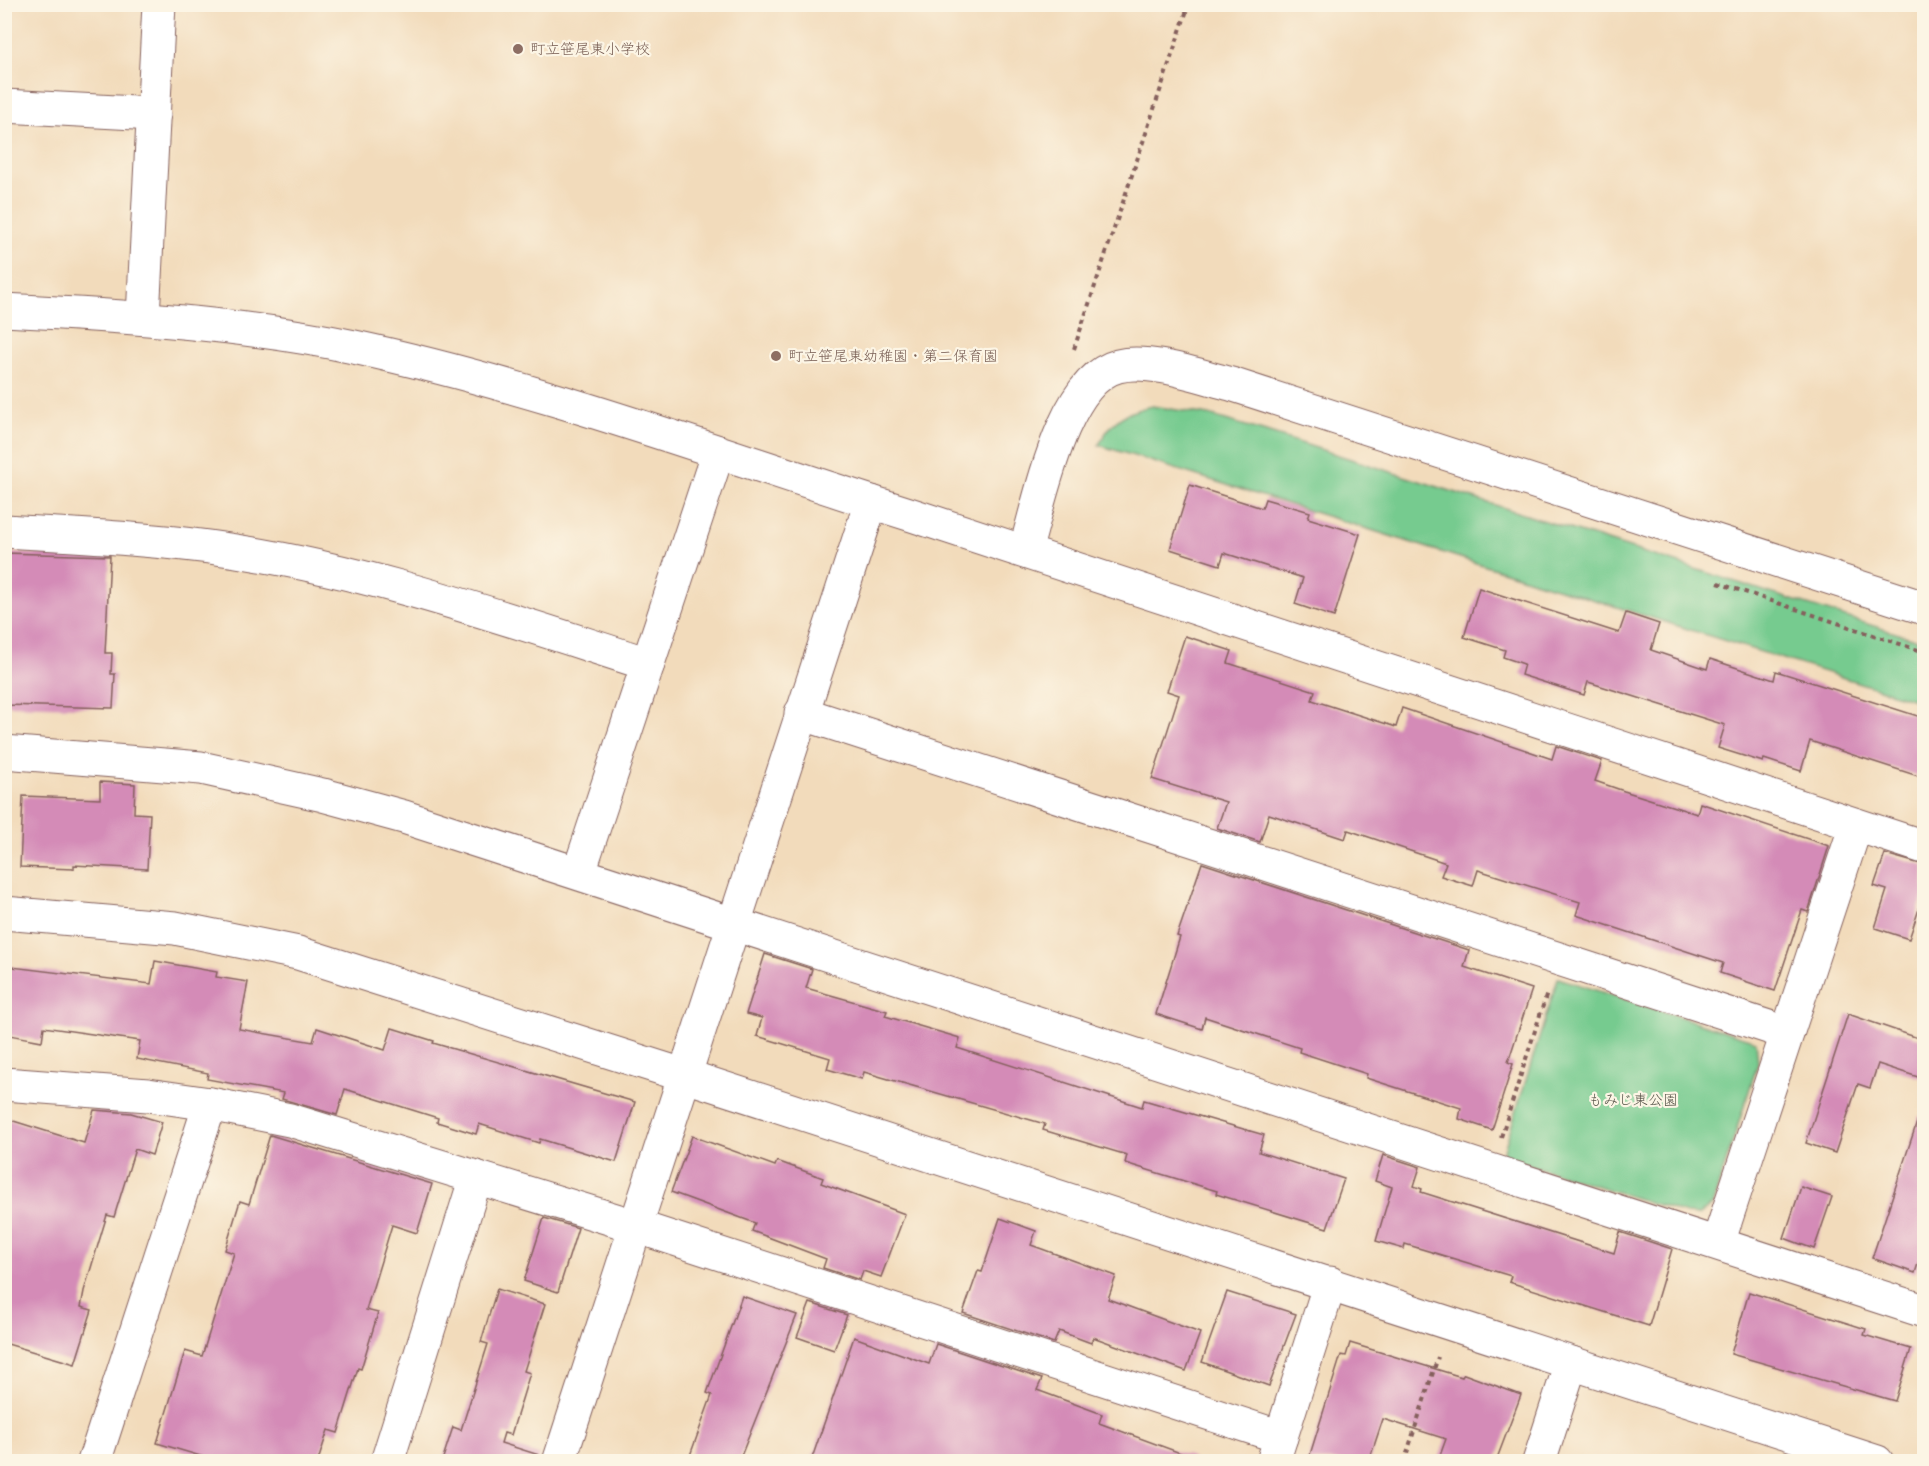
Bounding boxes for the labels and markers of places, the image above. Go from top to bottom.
place label: 町立笹尾東小学校 [530,39,650,59]
marker: 町立笹尾東小学校 [511,42,525,56]
place label: 町立笹尾東幼稚園・第二保育園 [788,346,998,366]
marker: 町立笹尾東幼稚園・第二保育園 [769,349,783,363]

